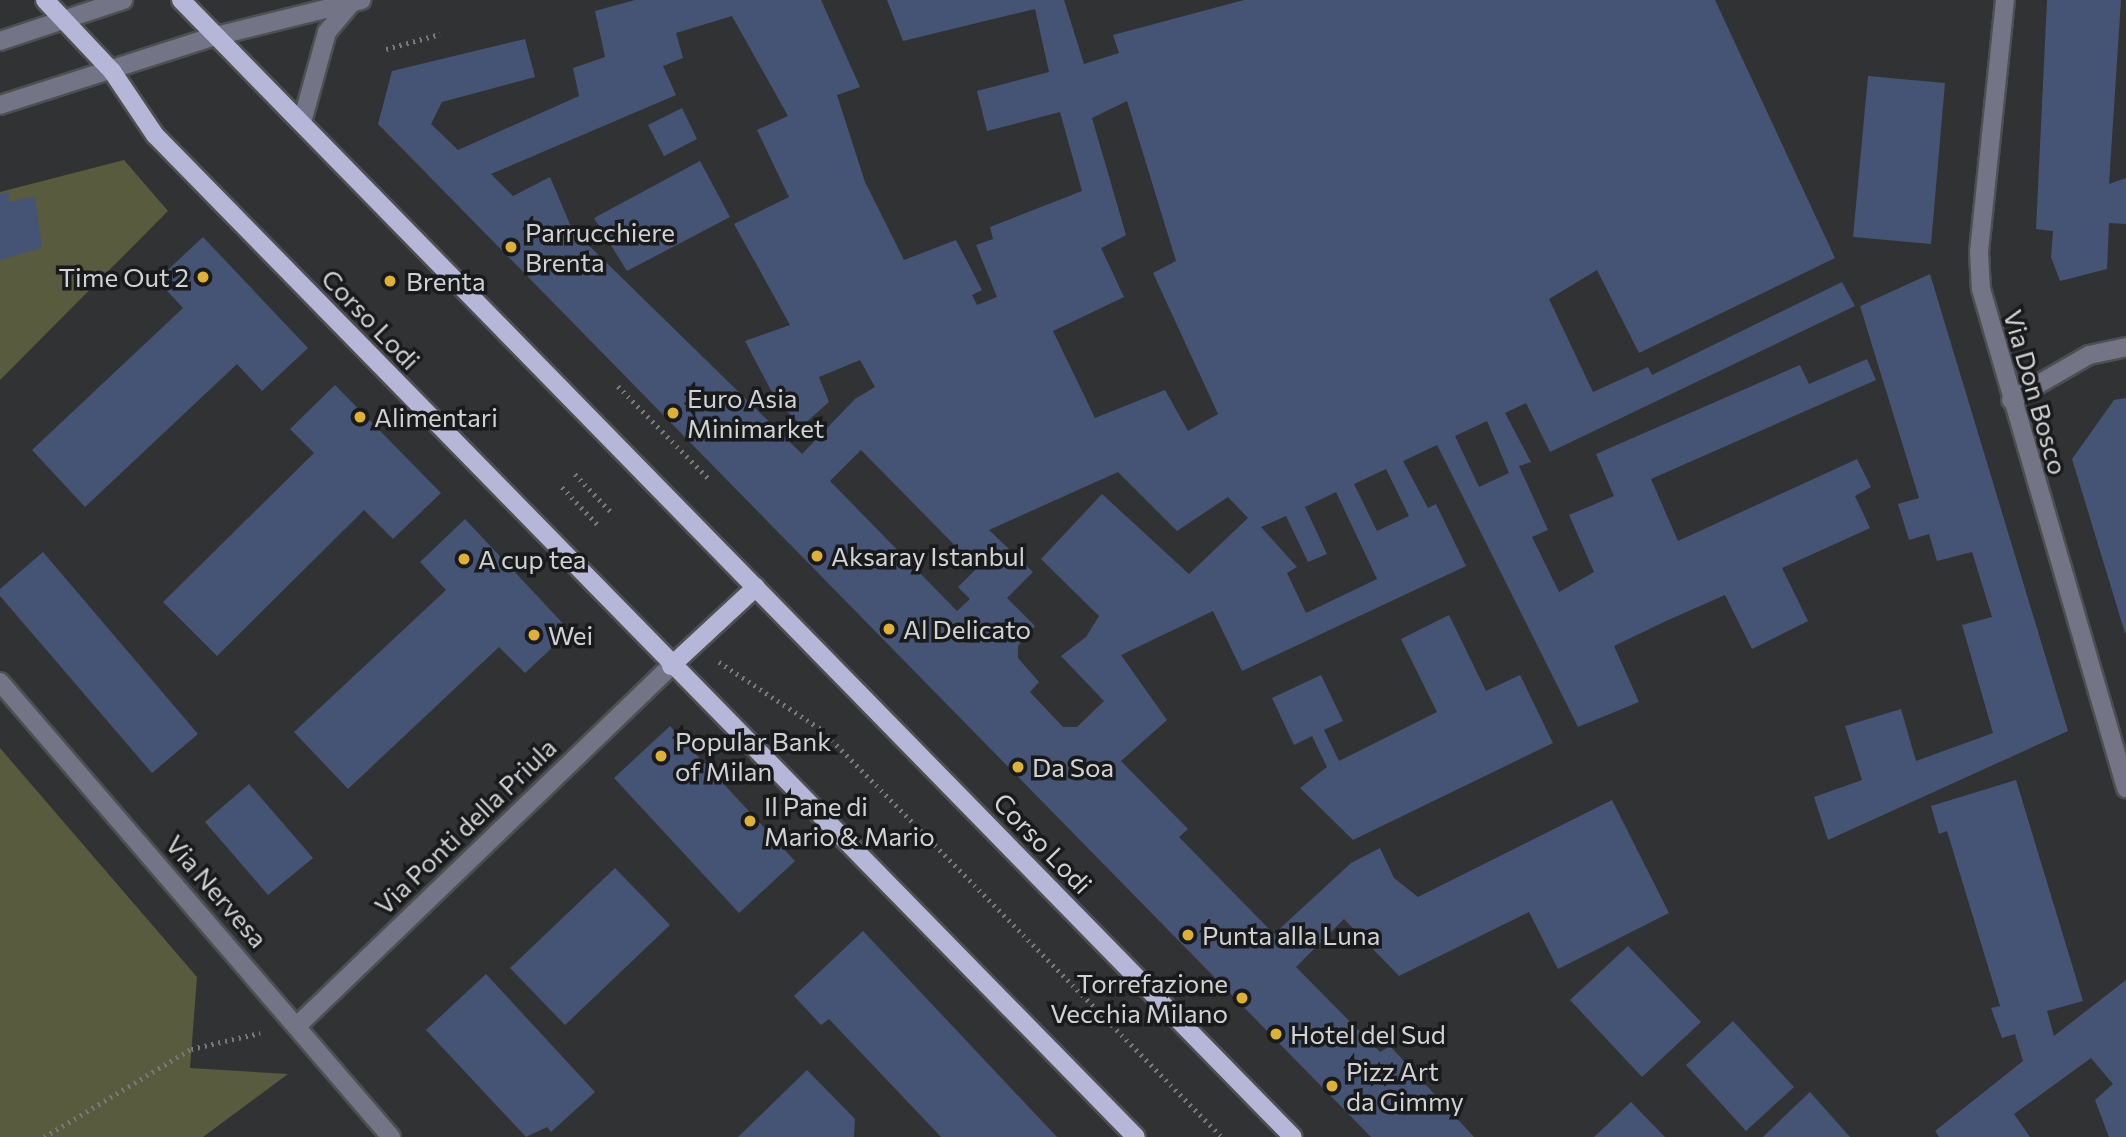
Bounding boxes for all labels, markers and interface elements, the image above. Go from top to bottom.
place label: Parrucchiere Brenta [525,216,675,278]
marker: Parrucchiere Brenta [503,239,519,255]
place label: Time Out 2 [58,261,189,293]
street label: Corso Lodi [315,262,427,376]
place label: Brenta [406,265,486,297]
marker: Time Out 2 [195,269,211,285]
marker: Brenta [380,271,400,291]
street label: Via Don Bosco [1998,306,2074,478]
place label: Euro Asia Minimarket [687,382,825,444]
place label: Alimentari [374,401,498,433]
marker: Euro Asia Minimarket [665,405,681,421]
marker: Alimentari [352,409,368,425]
place label: Aksaray Istanbul [831,540,1025,572]
place label: A cup tea [478,543,586,575]
marker: Aksaray Istanbul [809,548,825,564]
marker: A cup tea [456,551,472,567]
place label: Al Delicato [903,613,1031,645]
place label: Wei [548,619,593,651]
marker: Al Delicato [881,621,897,637]
marker: Wei [526,627,542,643]
place label: Popular Bank of Milan [675,725,831,786]
street label: Via Ponti della Priula [368,731,562,921]
marker: Popular Bank of Milan [653,748,669,764]
place label: Da Soa [1032,751,1114,783]
marker: Da Soa [1010,759,1026,775]
street label: Corso Lodi [987,786,1099,900]
place label: Il Pane di Mario & Mario [764,790,935,852]
marker: Il Pane di Mario & Mario [742,813,758,829]
street label: Via Nervesa [160,828,274,954]
place label: Punta alla Luna [1202,919,1380,951]
marker: Punta alla Luna [1180,927,1196,943]
place label: Torrefazione Vecchia Milano [1050,967,1228,1028]
marker: Torrefazione Vecchia Milano [1234,990,1250,1006]
place label: Hotel del Sud [1290,1018,1446,1050]
marker: Hotel del Sud [1268,1026,1284,1042]
place label: Pizz Art da Gimmy [1346,1055,1464,1116]
marker: Pizz Art da Gimmy [1324,1078,1340,1094]

